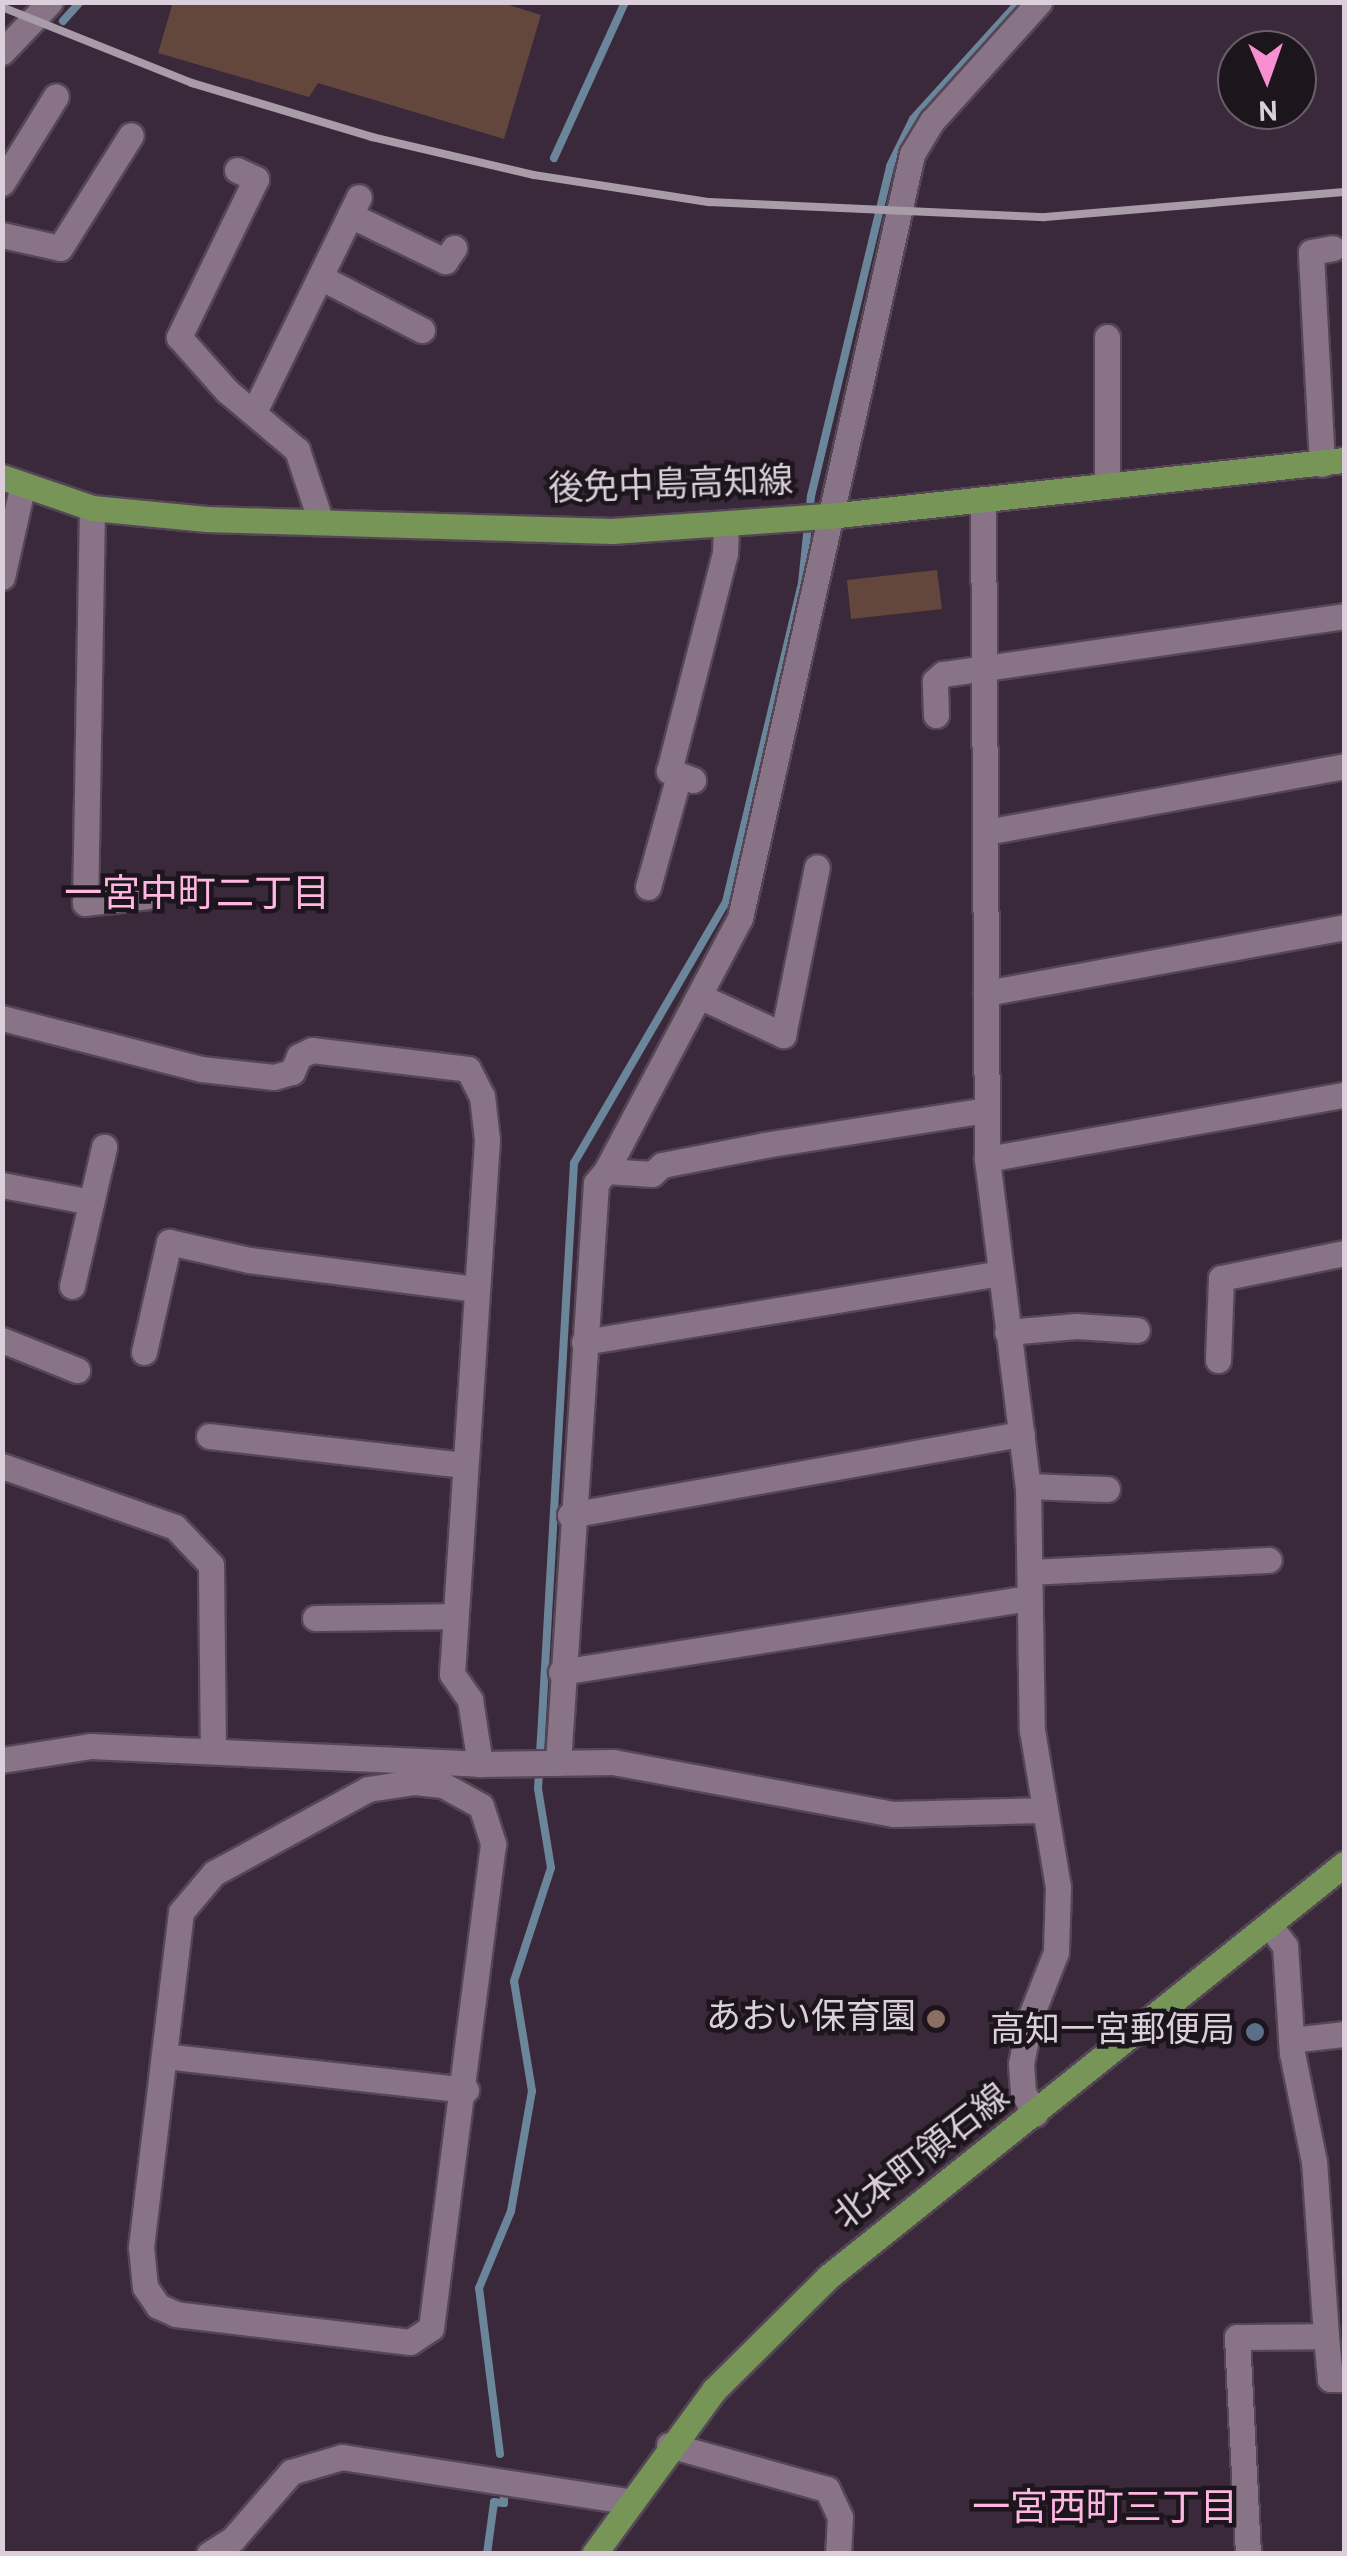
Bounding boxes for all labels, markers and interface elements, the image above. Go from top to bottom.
north arrow [1217,30,1317,130]
text: N [1257,90,1279,126]
street label: 後免中島高知線 [548,462,794,512]
district label: 一宮中町二丁目 [64,874,330,920]
place label: あおい保育園 [706,1998,916,2040]
marker: あおい保育園 [925,2008,947,2030]
place label: 高知一宮郵便局 [990,2011,1235,2053]
marker: 高知一宮郵便局 [1244,2021,1266,2043]
street label: 北本町領石線 [827,2077,1019,2239]
district label: 一宮西町三丁目 [972,2488,1238,2534]

